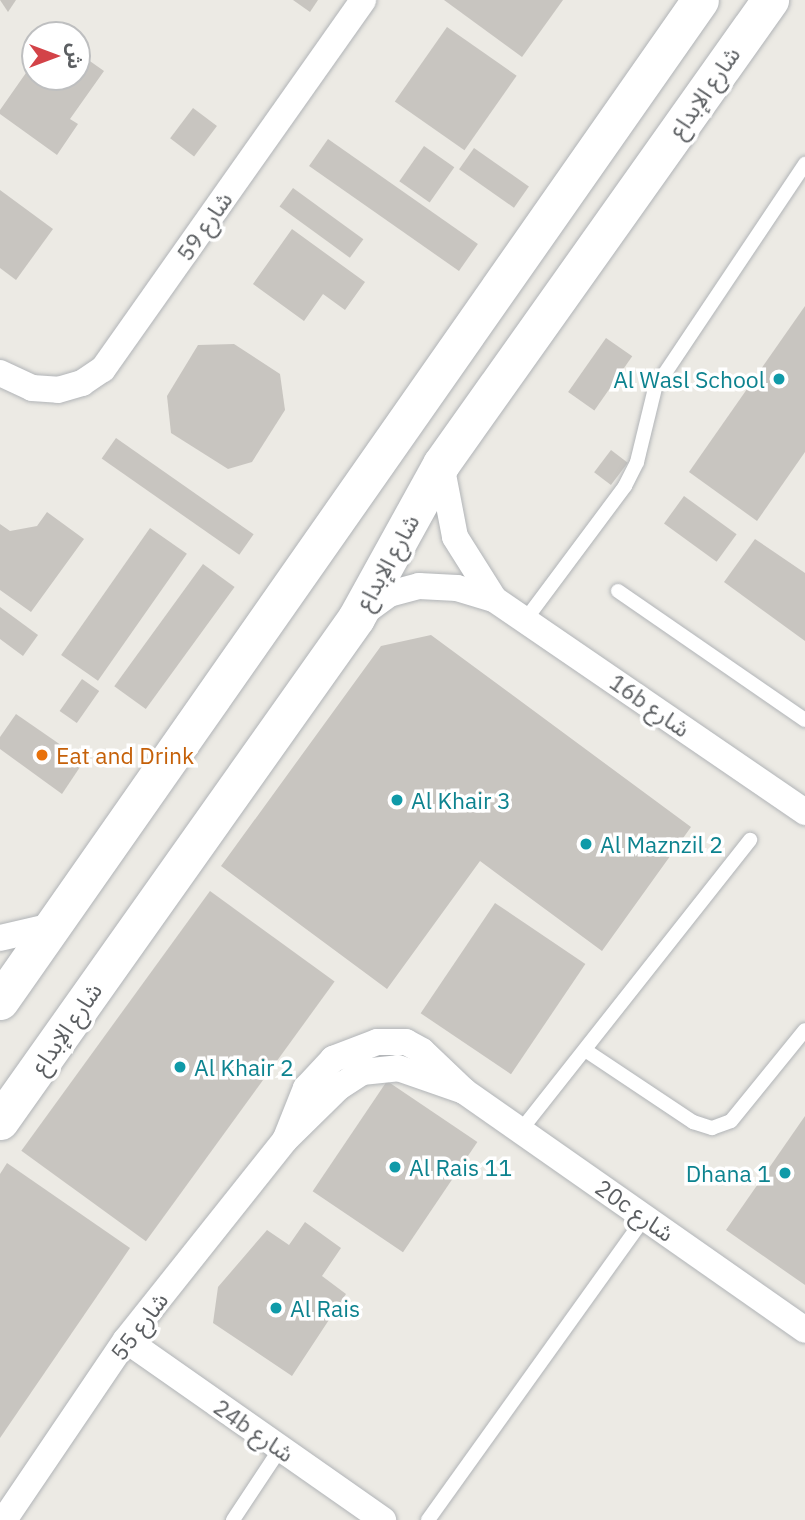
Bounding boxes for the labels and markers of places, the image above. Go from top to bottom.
place label: Al Wasl School [613,365,765,393]
marker: Al Wasl School [771,371,787,387]
place label: Eat and Drink [56,741,194,769]
marker: Eat and Drink [34,747,50,763]
place label: Al Khair 3 [411,786,511,814]
marker: Al Khair 3 [389,792,405,808]
place label: Al Maznzil 2 [600,830,723,858]
marker: Al Maznzil 2 [578,836,594,852]
place label: Al Khair 2 [194,1053,294,1081]
marker: Al Khair 2 [172,1059,188,1075]
place label: Al Rais 11 [409,1153,512,1181]
marker: Al Rais 11 [387,1159,403,1175]
place label: Dhana 1 [686,1159,771,1187]
marker: Dhana 1 [777,1165,793,1181]
place label: Al Rais [290,1294,360,1322]
marker: Al Rais [268,1300,284,1316]

